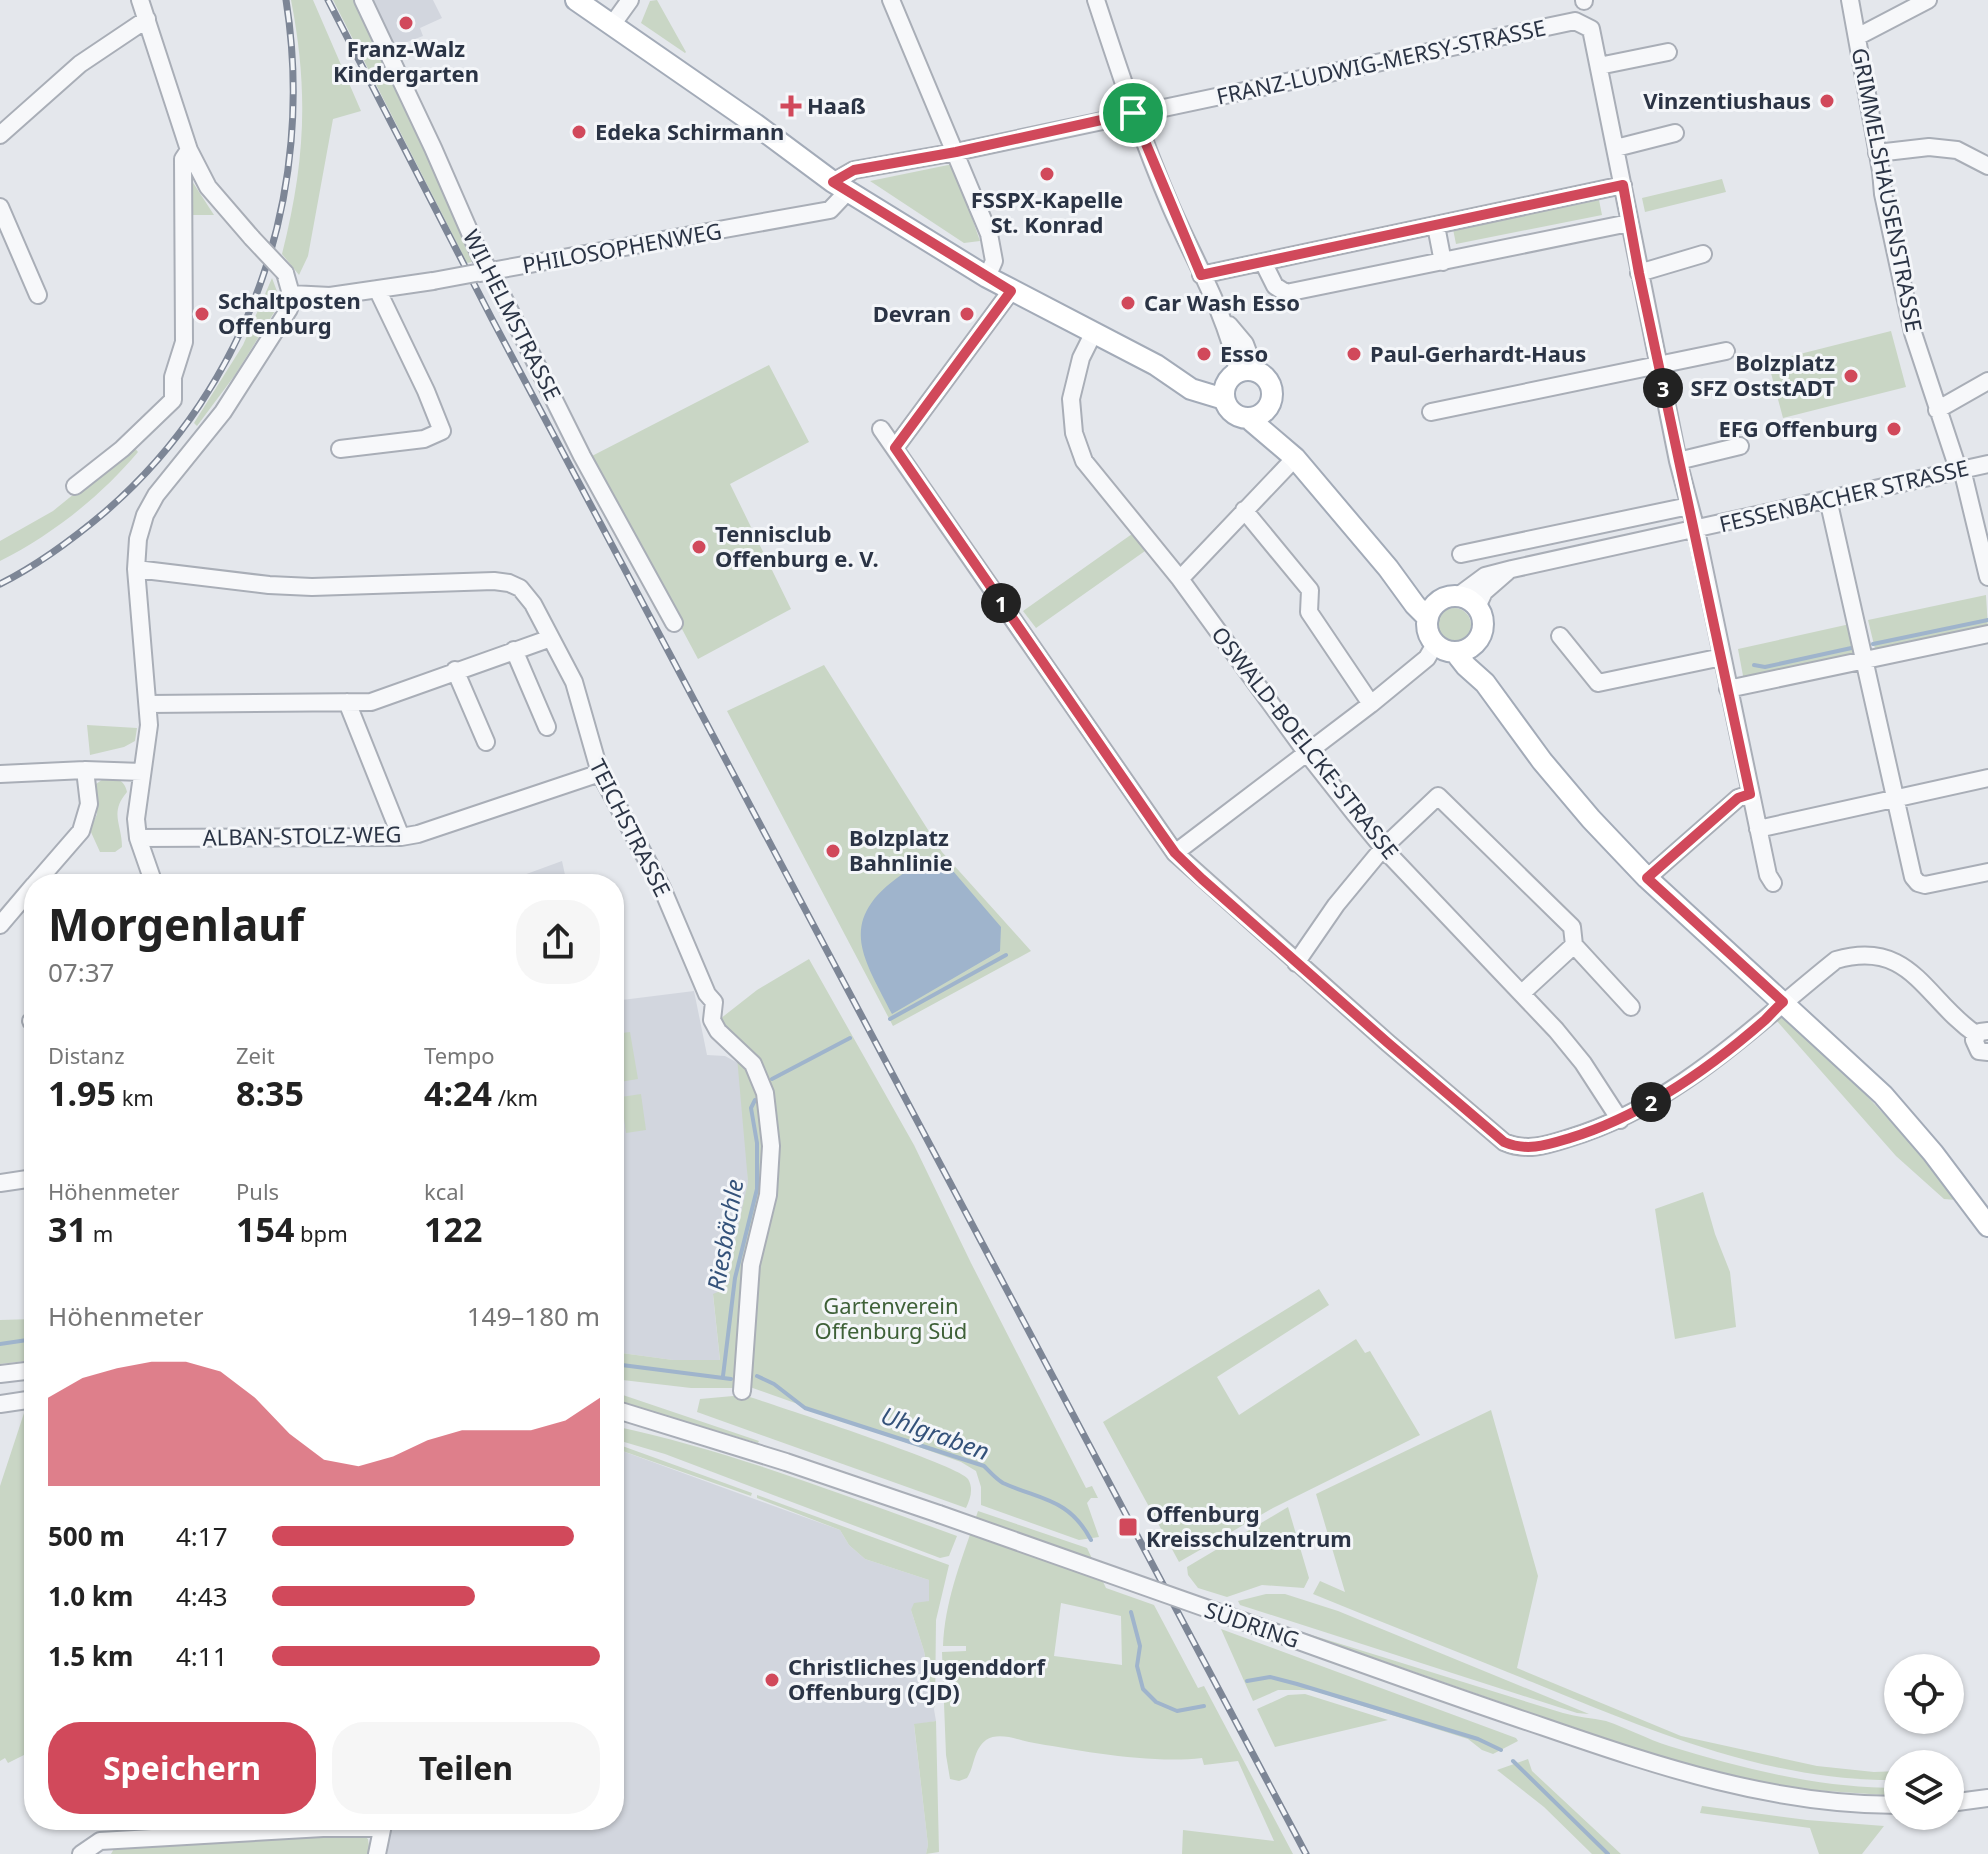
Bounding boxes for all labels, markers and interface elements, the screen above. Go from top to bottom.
street label: FRANZ-LUDWIG-MERSY-STRASSE [1213,11,1548,111]
marker: Franz-Walz Kindergarten [397,14,415,32]
place label: Franz-Walz Kindergarten [333,33,479,88]
street label: GRIMMELSHAUSENSTRASSE [1846,45,1930,334]
pin [1099,79,1167,147]
place label: Vinzentiushaus [1643,85,1811,115]
place label: Haaß [807,90,866,120]
icon: arrive [1111,91,1155,135]
marker: Vinzentiushaus [1818,92,1836,110]
marker: Haaß [782,97,800,115]
place label: Edeka Schirmann [595,116,784,146]
marker: Edeka Schirmann [570,123,588,141]
marker: FSSPX-Kapelle St. Konrad [1038,165,1056,183]
place label: FSSPX-Kapelle St. Konrad [971,184,1123,239]
street label: PHILOSOPHENWEG [520,215,724,279]
street label: WILHELMSTRASSE [457,224,569,405]
place label: Schaltposten Offenburg [218,285,361,340]
place label: Car Wash Esso [1144,287,1300,317]
marker: Car Wash Esso [1119,294,1137,312]
place label: Devran [873,298,951,328]
marker: Schaltposten Offenburg [193,305,211,323]
marker: Devran [958,305,976,323]
place label: Esso [1220,338,1268,368]
place label: Paul-Gerhardt-Haus [1370,338,1586,368]
marker: Esso [1195,345,1213,363]
marker: Paul-Gerhardt-Haus [1345,345,1363,363]
place label: Bolzplatz SFZ OststADT [1690,347,1835,402]
marker: Bolzplatz SFZ OststADT [1842,367,1860,385]
pin: 3 [1643,368,1683,408]
text: 3 [1657,373,1669,403]
place label: EFG Offenburg [1718,413,1878,443]
marker: EFG Offenburg [1885,420,1903,438]
street label: FESSENBACHER STRASSE [1716,452,1971,538]
place label: Tennisclub Offenburg e. V. [715,518,879,573]
marker: Tennisclub Offenburg e. V. [690,538,708,556]
pin: 1 [981,583,1021,623]
text: 1 [995,588,1007,618]
street label: OSWALD-BOELCKE-STRASSE [1205,620,1406,865]
street label: TEICHSTRASSE [583,754,678,901]
street label: ALBAN-STOLZ-WEG [202,818,402,852]
place label: Bolzplatz Bahnlinie [849,822,953,877]
marker: Bolzplatz Bahnlinie [824,842,842,860]
text: Morgenlauf [48,894,304,954]
button: share [516,900,600,984]
text: 07:37 [48,954,114,990]
text: Distanz [48,1040,125,1070]
text: Zeit [236,1040,275,1070]
text: Tempo [424,1040,495,1070]
text: 1.95 [48,1070,116,1116]
text: 8:35 [236,1070,304,1116]
text: 4:24 [424,1070,492,1116]
text: km [116,1082,154,1112]
text: /km [492,1082,538,1112]
pin: 2 [1631,1082,1671,1122]
text: 2 [1645,1087,1657,1117]
text: Höhenmeter [48,1176,180,1206]
text: Puls [236,1176,279,1206]
text: kcal [424,1176,464,1206]
water label: Riesbächle [698,1176,751,1293]
text: 31 [48,1206,87,1252]
text: 154 [236,1206,294,1252]
text: 122 [424,1206,482,1252]
text: m [87,1218,113,1248]
text: bpm [294,1218,348,1248]
park label: Gartenverein Offenburg Süd [815,1290,967,1345]
text: Höhenmeter [48,1298,204,1334]
text: 149–180 m [467,1298,600,1334]
water label: Uhlgraben [877,1398,994,1467]
place label: Offenburg Kreisschulzentrum [1146,1498,1352,1553]
marker: Offenburg Kreisschulzentrum [1117,1516,1139,1538]
text: 500 m [48,1518,125,1554]
text: 4:17 [176,1518,228,1554]
text: 1.0 km [48,1578,133,1614]
text: 4:43 [176,1578,228,1614]
street label: SÜDRING [1201,1594,1304,1654]
text: 1.5 km [48,1638,133,1674]
text: 4:11 [176,1638,228,1674]
place label: Christliches Jugenddorf Offenburg (CJD) [788,1651,1046,1706]
map controls [1884,1654,1964,1830]
button: locate [1884,1654,1964,1734]
marker: Christliches Jugenddorf Offenburg (CJD) [763,1671,781,1689]
button: Speichern [48,1722,316,1814]
button: Teilen [332,1722,600,1814]
button: layers [1884,1750,1964,1830]

